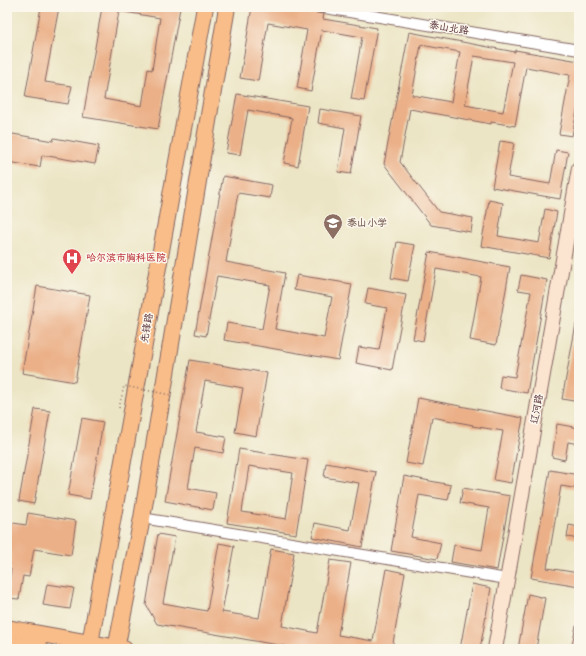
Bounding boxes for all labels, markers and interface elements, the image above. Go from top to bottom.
street label: 泰山北路 [428,19,470,37]
school or university icon: 泰山小学 [322,212,344,240]
place label: 泰山小学 [347,217,387,229]
hospital icon: 哈尔滨市胸科医院 [61,247,83,275]
place label: 哈尔滨市胸科医院 [86,252,166,264]
street label: 先锋路 [138,312,156,344]
street label: 辽河路 [528,393,546,425]

